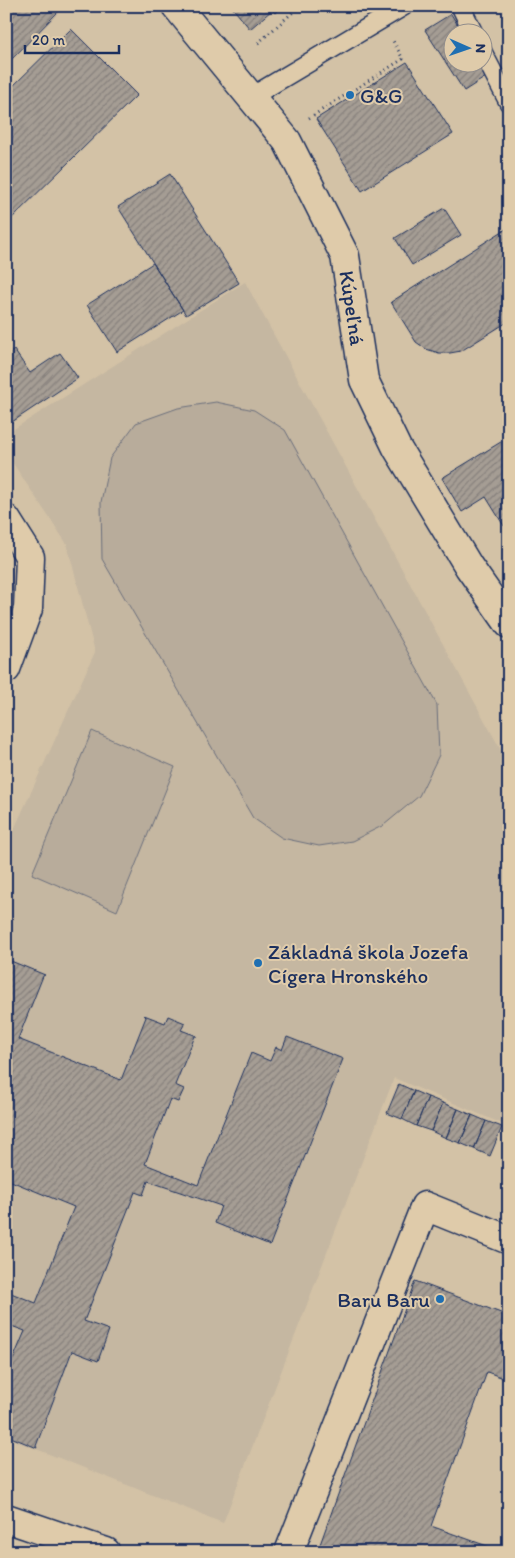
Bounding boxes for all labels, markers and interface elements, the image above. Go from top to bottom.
scale bar [25,22,119,54]
north arrow [442,22,492,72]
text: 20 m [32,31,66,49]
text: N [472,43,489,53]
place label: G&G [360,83,403,108]
marker: G&G [344,89,356,101]
street label: Kúpeľná [335,269,371,347]
place label: Základná škola Jozefa Cígera Hronského [268,939,468,988]
marker: Základná škola Jozefa Cígera Hronského [252,957,264,969]
place label: Baru Baru [337,1287,430,1312]
marker: Baru Baru [434,1293,446,1305]

